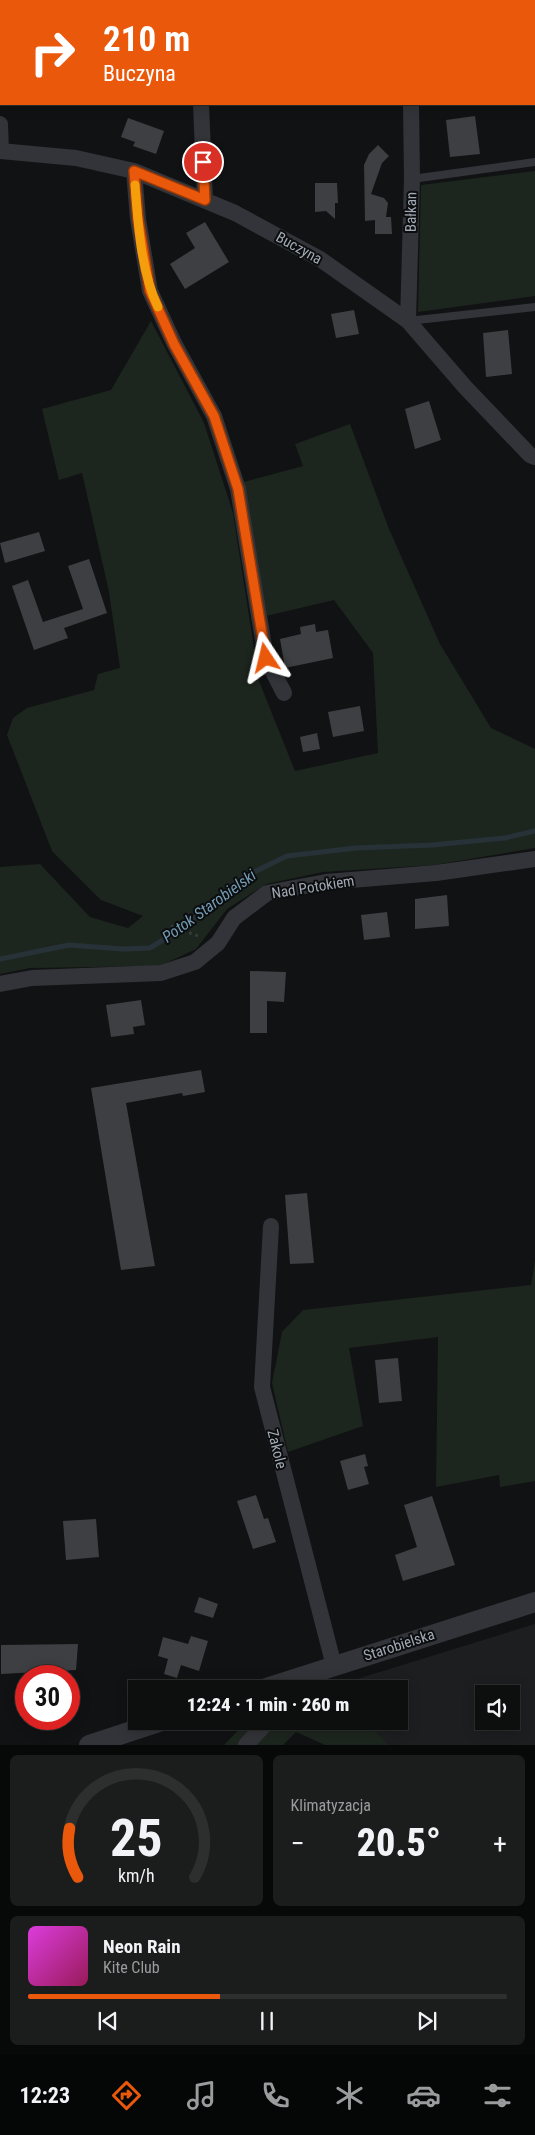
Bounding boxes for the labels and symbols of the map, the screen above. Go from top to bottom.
pin [182,141,224,183]
street label: Bałkan [402,192,420,232]
street label: Buczyna [273,228,325,268]
position arrow [239,631,291,683]
water label: Potok Starobielski [158,865,260,946]
street label: Nad Potokiem [270,872,356,902]
street label: Zakole [263,1428,291,1470]
street label: Starobielska [361,1625,437,1665]
speed limit sign: 30 [15,1665,80,1730]

